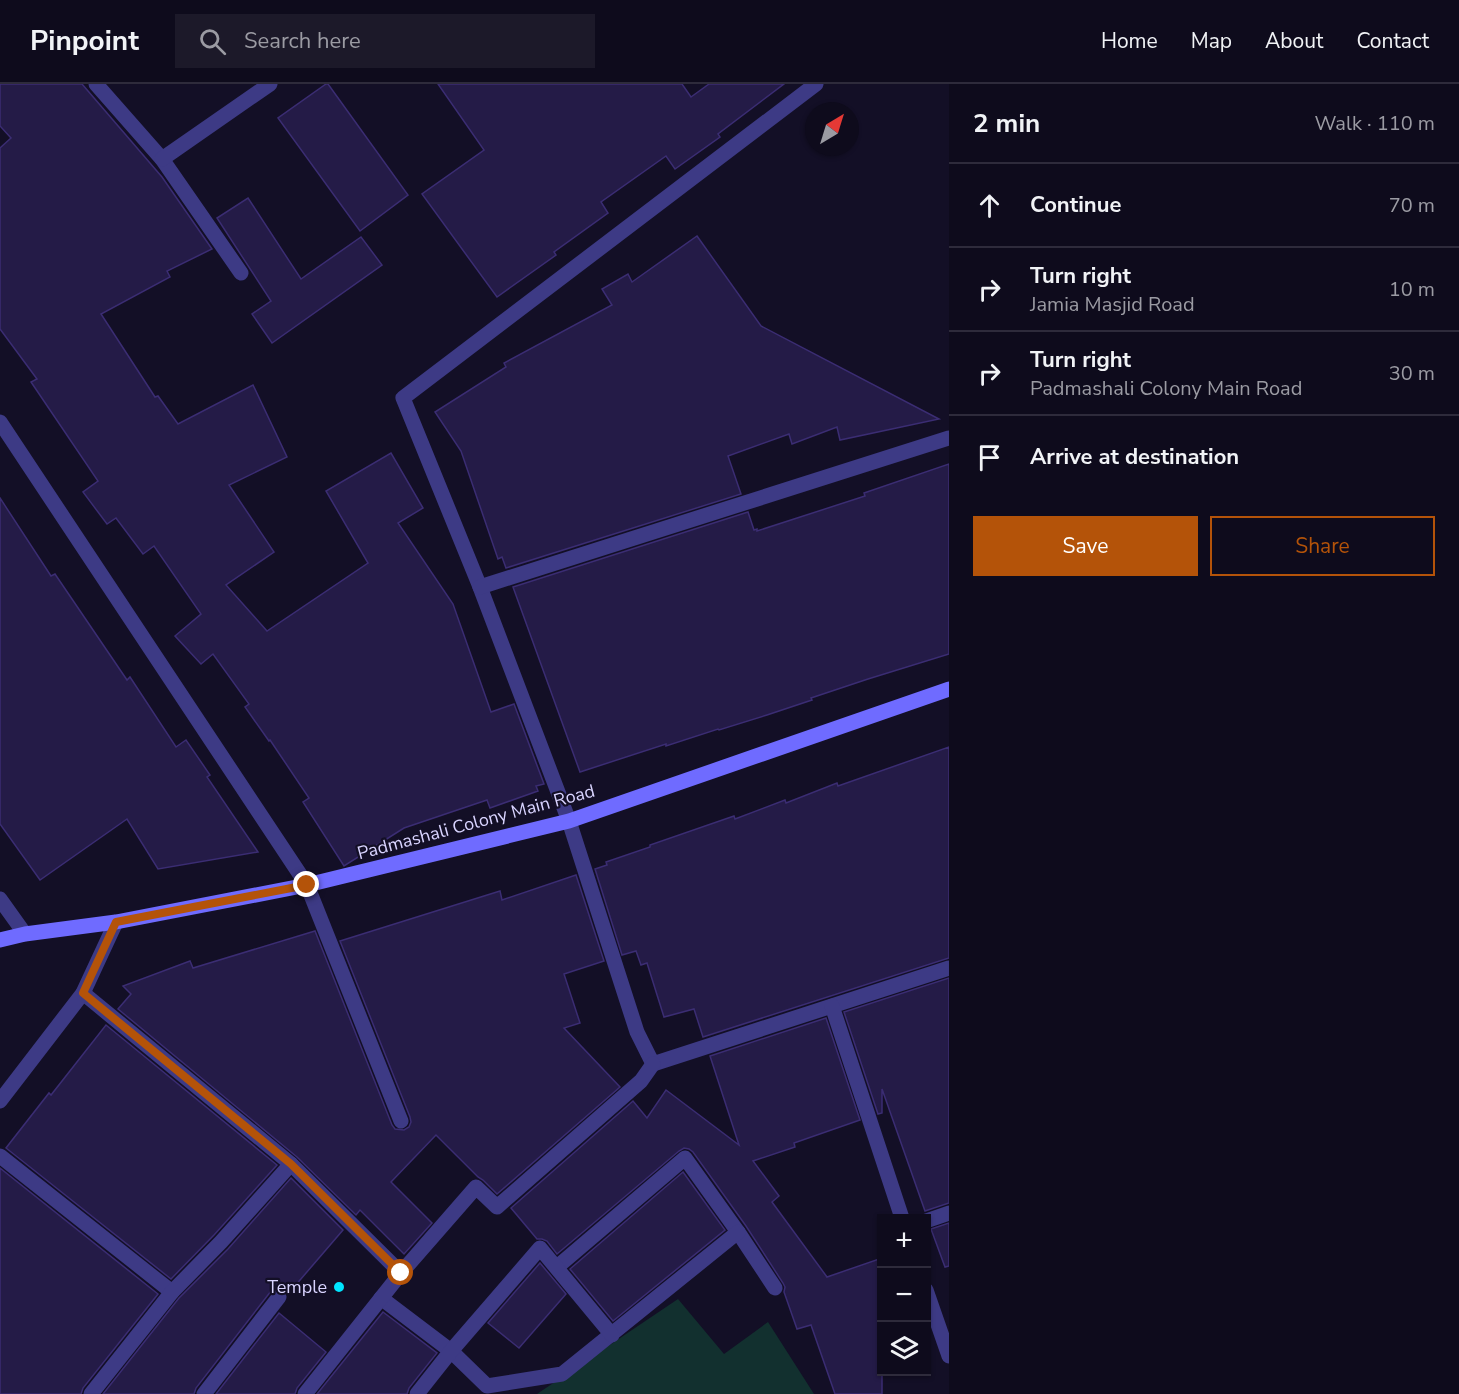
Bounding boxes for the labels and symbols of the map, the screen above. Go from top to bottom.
north arrow [805,102,859,156]
street label: Padmashali Colony Main Road [355,779,597,865]
route end [293,871,319,897]
route start [387,1259,413,1285]
place label: Temple [267,1275,327,1299]
marker: Temple [332,1280,346,1294]

